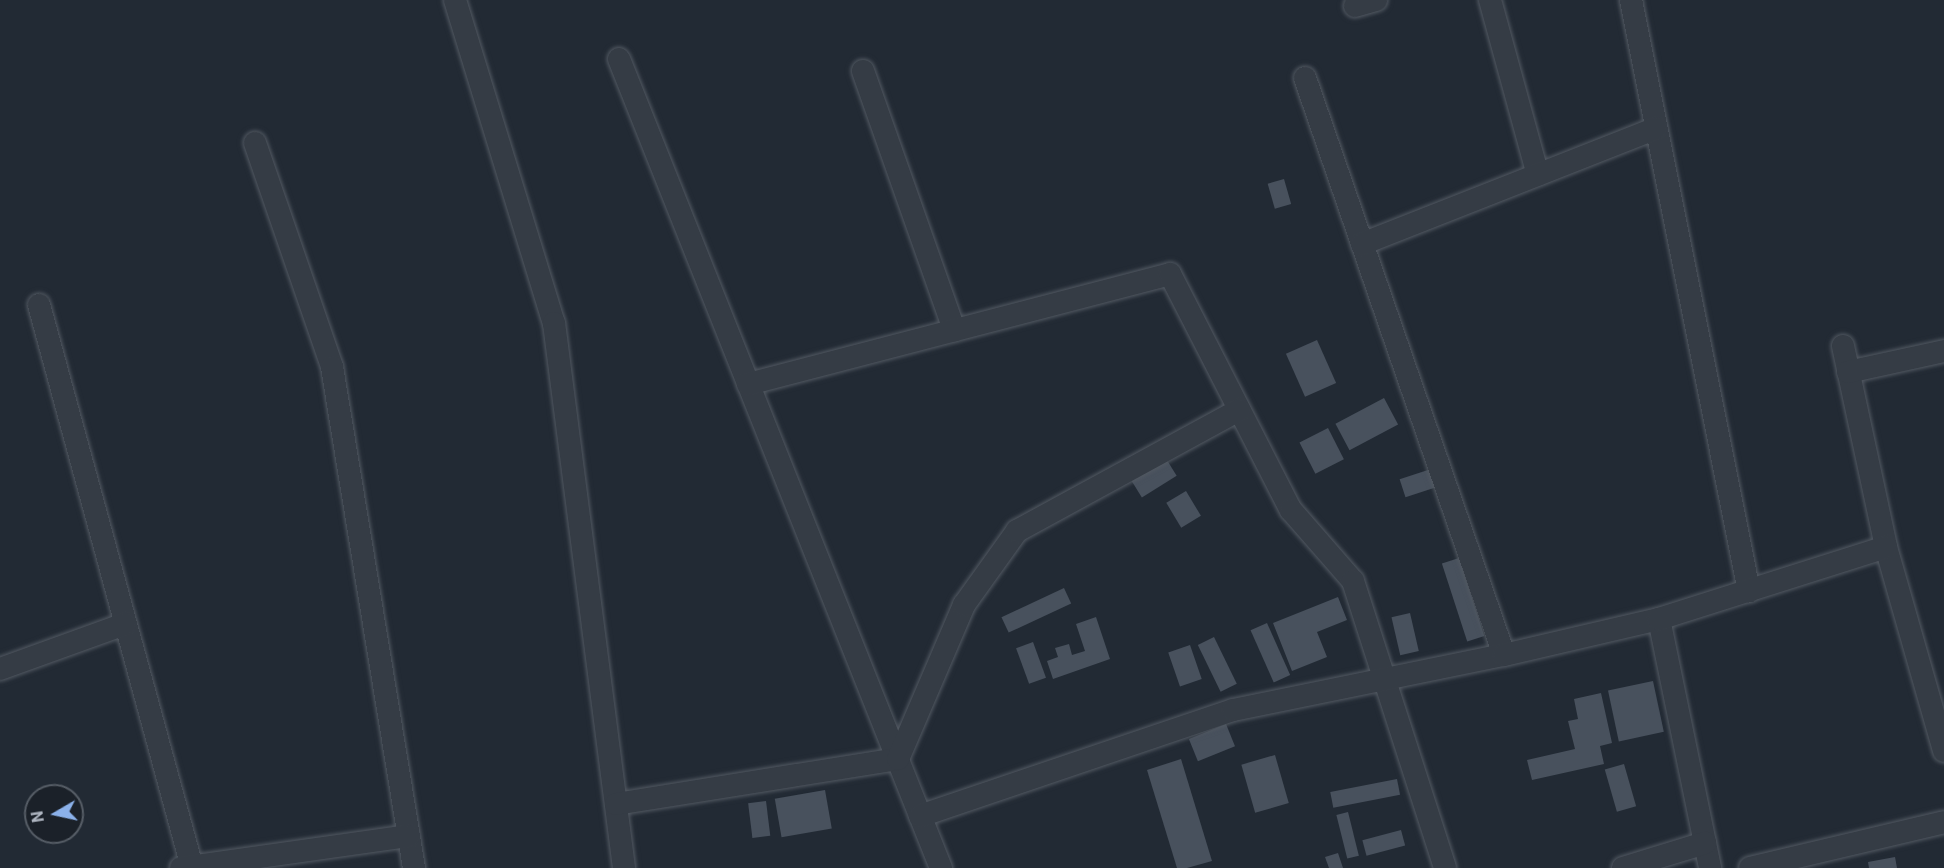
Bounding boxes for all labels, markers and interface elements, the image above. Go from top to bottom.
north arrow [24,784,84,844]
text: N [27,810,48,824]

